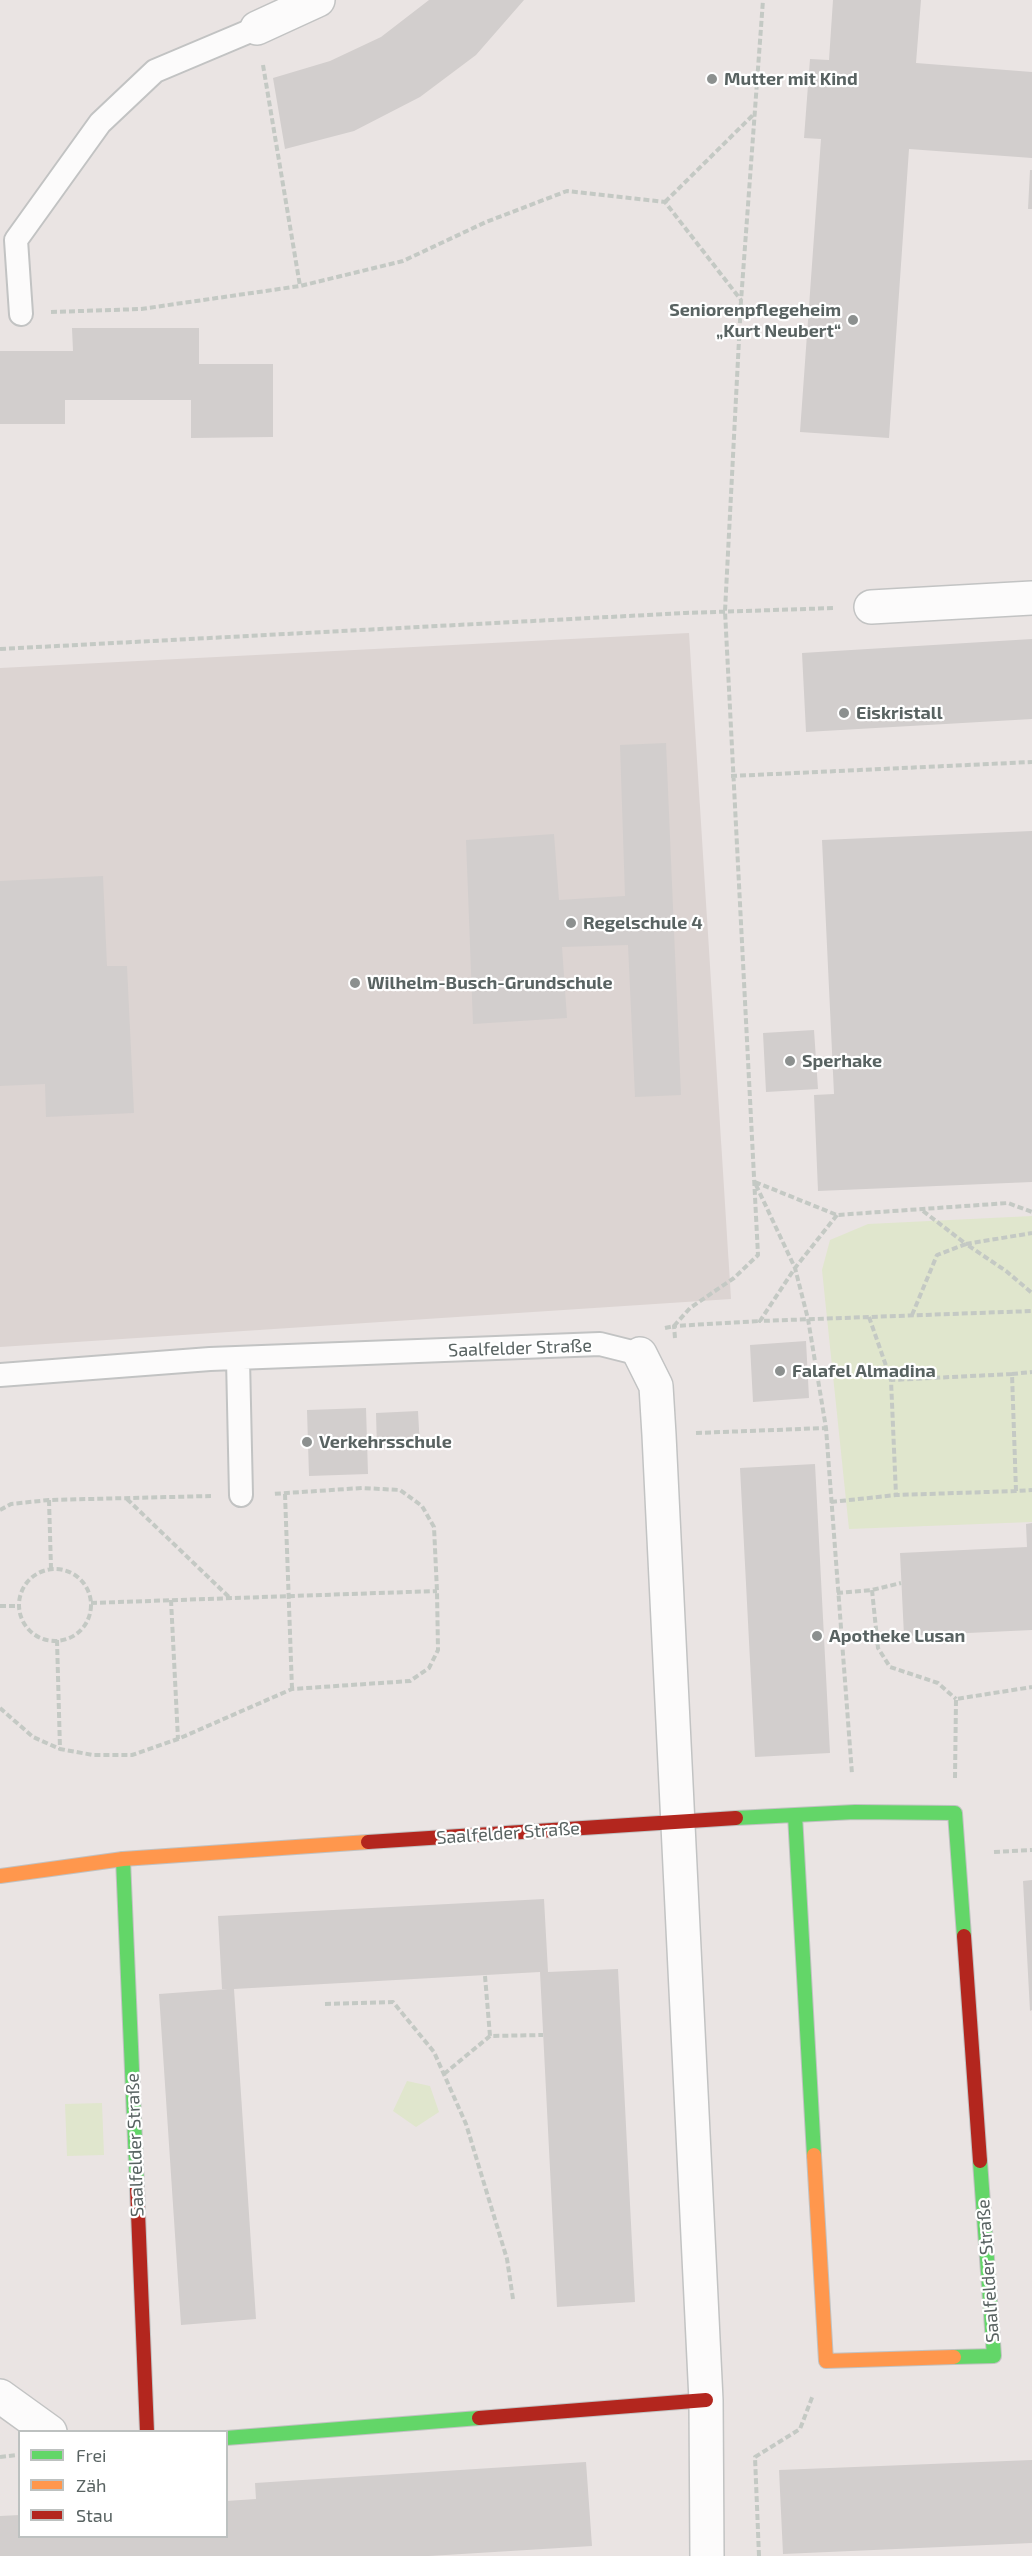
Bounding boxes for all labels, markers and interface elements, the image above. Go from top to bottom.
place label: Mutter mit Kind [724,68,858,90]
marker: Mutter mit Kind [705,72,719,86]
place label: Seniorenpflegeheim „Kurt Neubert“ [669,299,841,342]
marker: Seniorenpflegeheim „Kurt Neubert“ [846,313,860,327]
place label: Eiskristall [856,702,943,724]
marker: Eiskristall [837,706,851,720]
place label: Regelschule 4 [583,912,703,934]
marker: Regelschule 4 [564,916,578,930]
place label: Wilhelm-Busch-Grundschule [367,972,613,994]
marker: Wilhelm-Busch-Grundschule [348,976,362,990]
place label: Sperhake [802,1050,882,1072]
marker: Sperhake [783,1054,797,1068]
street label: Saalfelder Straße [448,1335,592,1361]
place label: Falafel Almadina [792,1360,936,1382]
marker: Falafel Almadina [773,1364,787,1378]
place label: Verkehrsschule [319,1431,452,1453]
marker: Verkehrsschule [300,1435,314,1449]
place label: Apotheke Lusan [829,1625,965,1647]
marker: Apotheke Lusan [810,1629,824,1643]
street label: Saalfelder Straße [436,1817,580,1849]
street label: Saalfelder Straße [122,2073,148,2217]
street label: Saalfelder Straße [972,2199,1004,2343]
legend [18,2430,228,2538]
text: Frei [76,2444,107,2466]
text: Zäh [76,2474,107,2496]
text: Stau [76,2504,113,2526]

